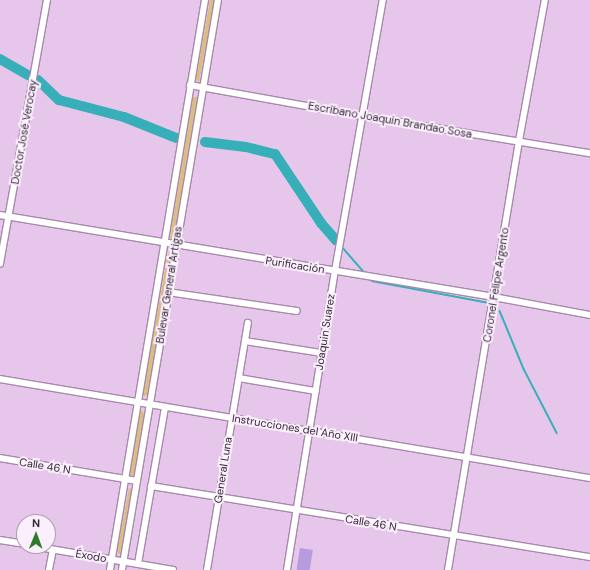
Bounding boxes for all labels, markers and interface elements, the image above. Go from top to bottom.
street label: Doctor José Verocay [8,79,40,185]
street label: Escribano Joaquin Brandao Sosa [307,99,473,141]
street label: Bulevar General Artigas [153,225,185,345]
street label: Coronel Felipe Argento [480,227,512,343]
street label: Purificación [265,254,325,276]
street label: Joaquin Suarez [312,293,338,371]
street label: Instrucciones del Año XIII [231,412,359,444]
street label: General Luna [211,436,235,504]
street label: Calle 46 N [18,455,72,477]
street label: Calle 46 N [344,512,398,534]
north arrow [16,514,56,554]
text: N [32,516,40,530]
street label: Éxodo [74,547,108,565]

